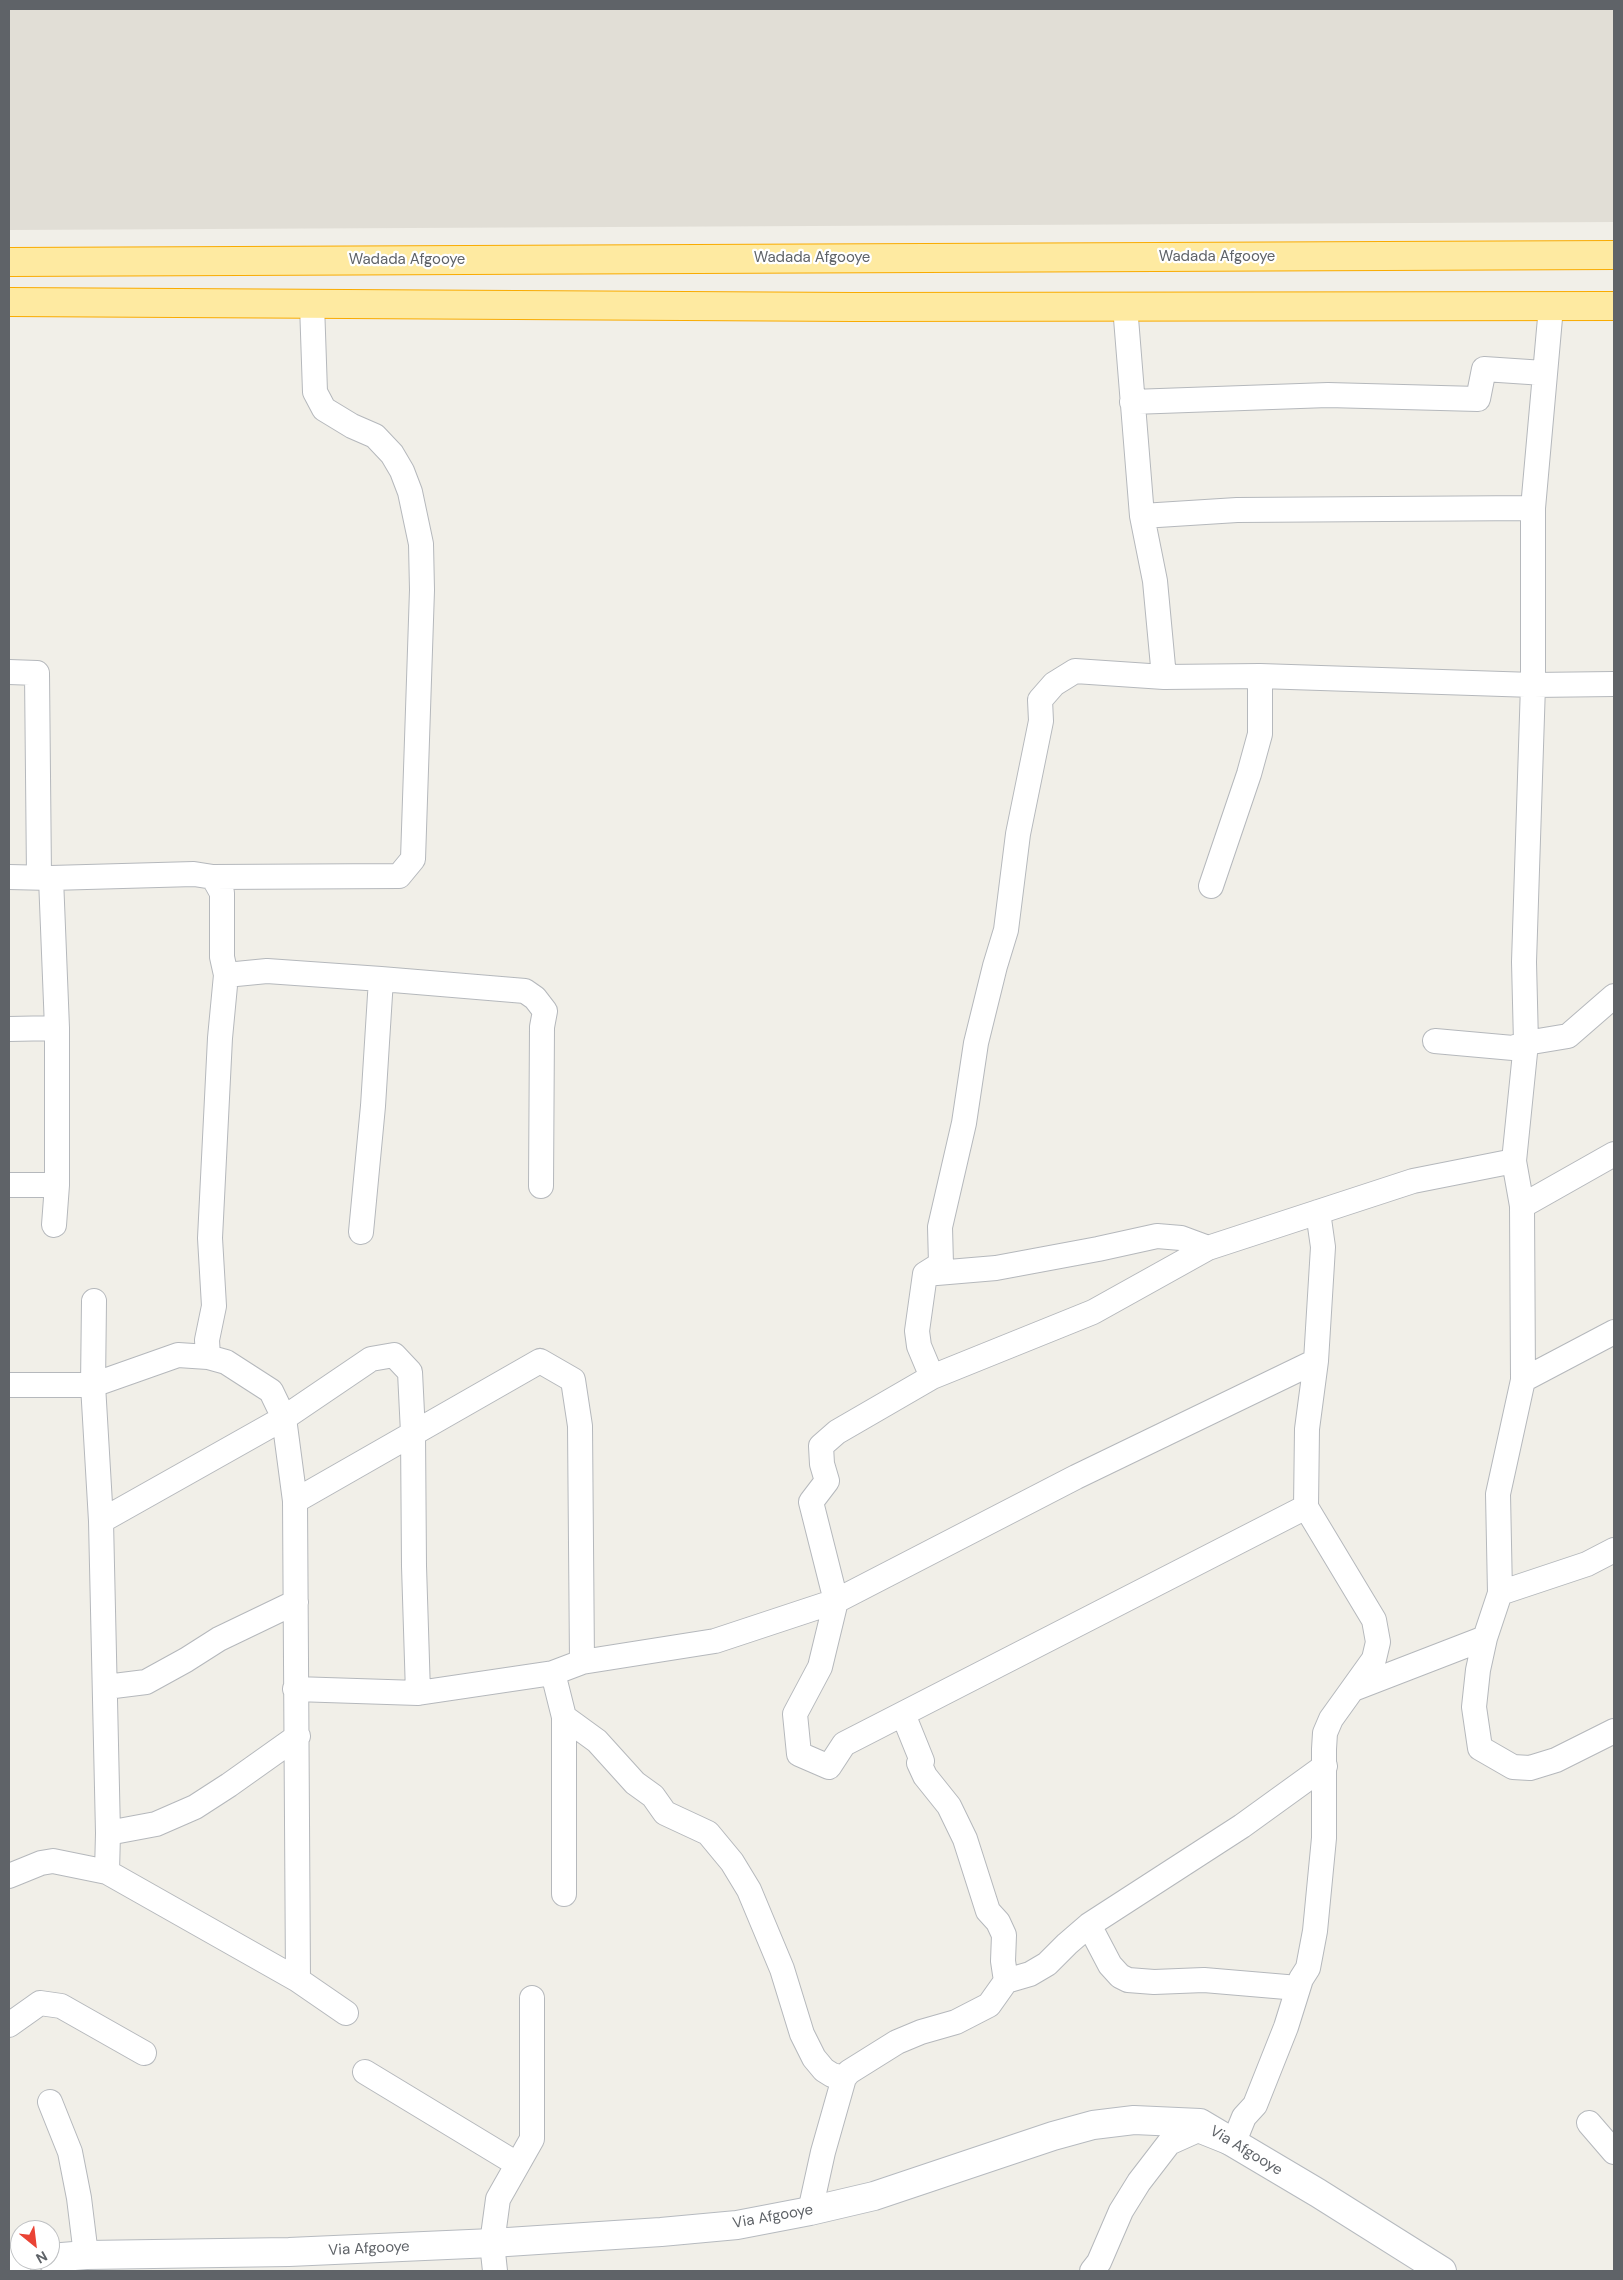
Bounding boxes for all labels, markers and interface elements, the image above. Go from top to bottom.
street label: Wadada Afgooye [1159,248,1275,266]
street label: Wadada Afgooye [754,249,870,267]
street label: Wadada Afgooye [349,251,465,269]
street label: Via Afgooye [1206,2122,1286,2180]
street label: Via Afgooye [731,2201,815,2233]
north arrow [10,2220,60,2270]
street label: Via Afgooye [328,2238,410,2260]
text: N [33,2247,51,2268]

